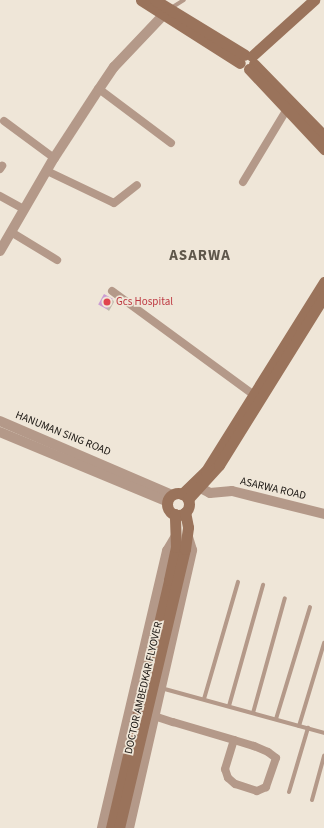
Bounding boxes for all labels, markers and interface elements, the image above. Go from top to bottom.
district label: ASARWA [169,247,231,265]
place label: Gcs Hospital [116,295,173,309]
marker: Gcs Hospital [101,296,113,308]
street label: HANUMAN SING ROAD [13,409,113,459]
street label: ASARWA ROAD [239,475,307,503]
street label: DOCTOR AMBEDKAR FLYOVER [122,621,166,755]

